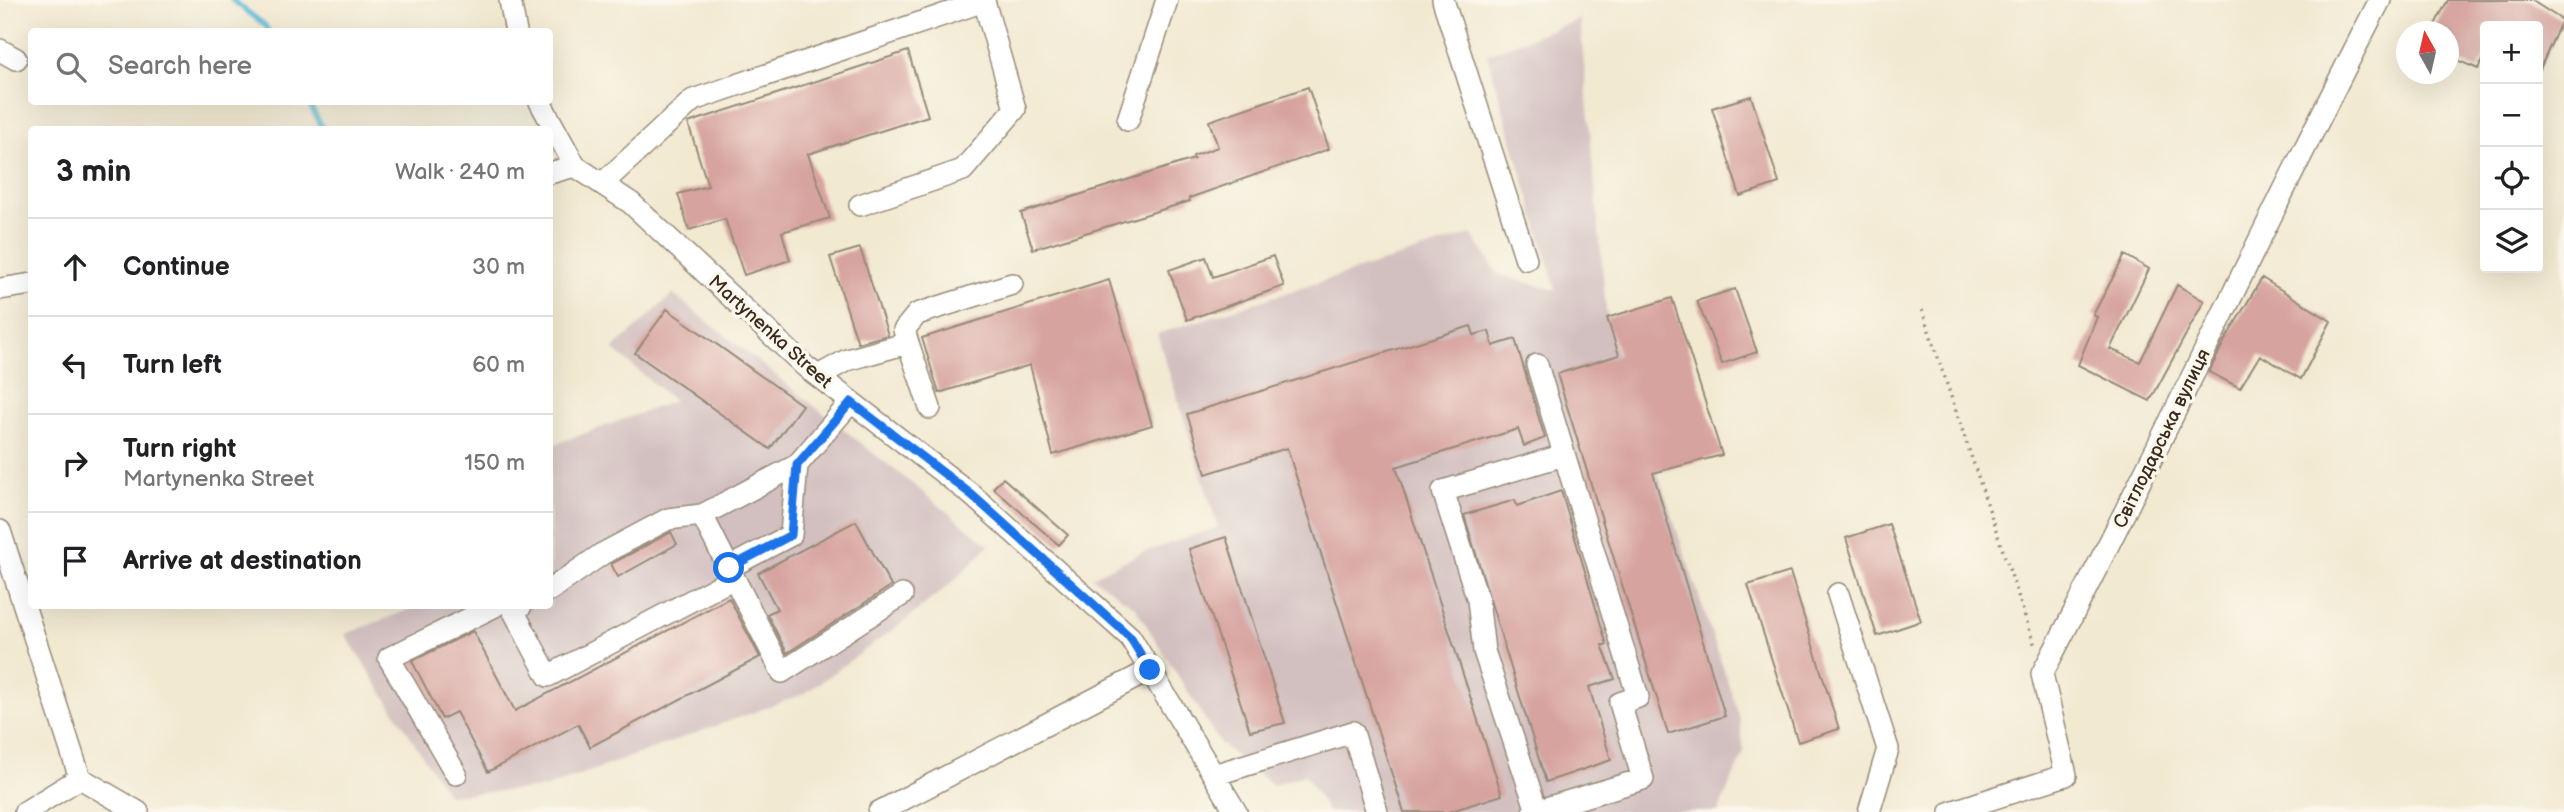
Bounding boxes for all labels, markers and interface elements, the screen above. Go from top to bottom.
north arrow [2396,21,2459,84]
map controls [2480,21,2543,273]
button: + [2480,21,2543,84]
search box [28,28,553,105]
icon: search [52,48,90,86]
text: Search here [108,51,252,82]
button: − [2480,84,2543,147]
button: locate [2480,147,2543,210]
text: 3 min [56,154,131,190]
text: Walk · 240 m [395,158,525,186]
button: layers [2480,210,2543,273]
icon: ahead [56,248,94,286]
text: Continue [123,252,230,283]
text: 30 m [472,253,525,281]
street label: Martynenka Street [704,271,837,394]
street label: Світлодарська вулиця [2109,345,2216,532]
icon: left [56,346,94,384]
text: Turn left [123,350,222,381]
text: 60 m [472,351,525,379]
text: Turn right [123,434,236,465]
icon: right [56,444,94,482]
text: 150 m [464,449,525,477]
text: Martynenka Street [123,465,314,493]
icon: arrive [56,542,94,580]
text: Arrive at destination [123,546,362,577]
route start [713,552,744,583]
route end [1134,654,1165,685]

